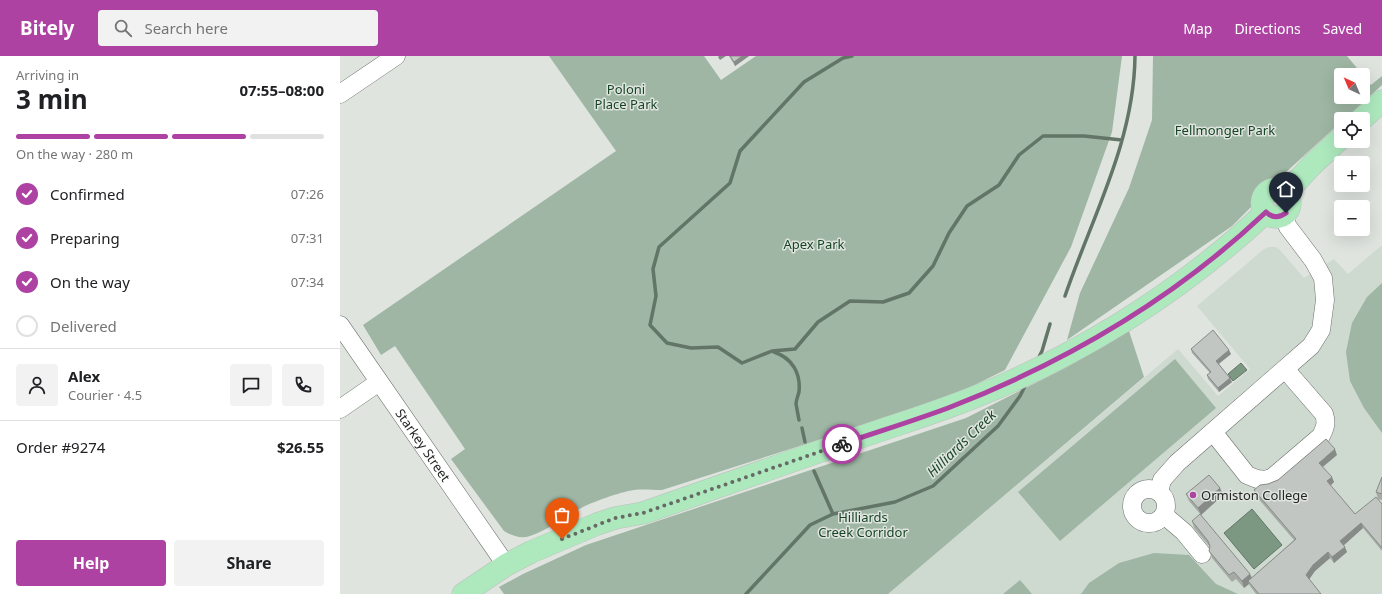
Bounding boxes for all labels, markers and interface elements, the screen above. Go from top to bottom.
search box [98,10,378,46]
text: Bitely [20,15,74,41]
icon: search [112,17,134,39]
text: Search here [144,18,228,38]
text: Map [1183,19,1212,38]
text: Directions [1234,19,1301,38]
text: Saved [1323,19,1362,38]
text: Arriving in [16,66,79,84]
north arrow [1334,68,1370,104]
map controls [1334,68,1370,236]
text: 07:55–08:00 [239,80,324,100]
park label: Poloni Place Park [595,80,658,113]
text: 3 min [16,81,88,117]
button: locate [1334,112,1370,148]
park label: Fellmonger Park [1175,121,1275,139]
text: On the way · 280 m [16,145,133,163]
button: + [1334,156,1370,192]
pin [1269,172,1303,213]
icon: home [1275,178,1297,200]
icon: check [16,183,38,205]
text: Confirmed [50,184,125,204]
text: 07:26 [291,185,324,203]
button: − [1334,200,1370,236]
icon: check [16,227,38,249]
text: Preparing [50,228,120,248]
text: 07:31 [291,229,324,247]
park label: Apex Park [783,235,845,253]
icon: check [16,271,38,293]
text: On the way [50,272,130,292]
text: 07:34 [291,273,324,291]
text: Delivered [50,316,117,336]
button: person [16,364,58,406]
button: chat [230,364,272,406]
button: phone [282,364,324,406]
text: Alex [68,366,100,386]
text: Courier · 4.5 [68,386,142,404]
water label: Hilliards Creek [922,404,1001,481]
street label: Starkey Street [391,405,455,485]
courier [822,424,862,464]
icon: bike [831,433,853,455]
text: Order #9274 [16,437,105,457]
text: $26.55 [277,437,324,457]
place label: Ormiston College [1201,486,1308,504]
marker: Ormiston College [1188,490,1198,500]
pin [545,498,579,539]
icon: bag [551,504,573,526]
park label: Hilliards Creek Corridor [818,508,908,541]
button: Help [16,540,166,586]
button: Share [174,540,324,586]

